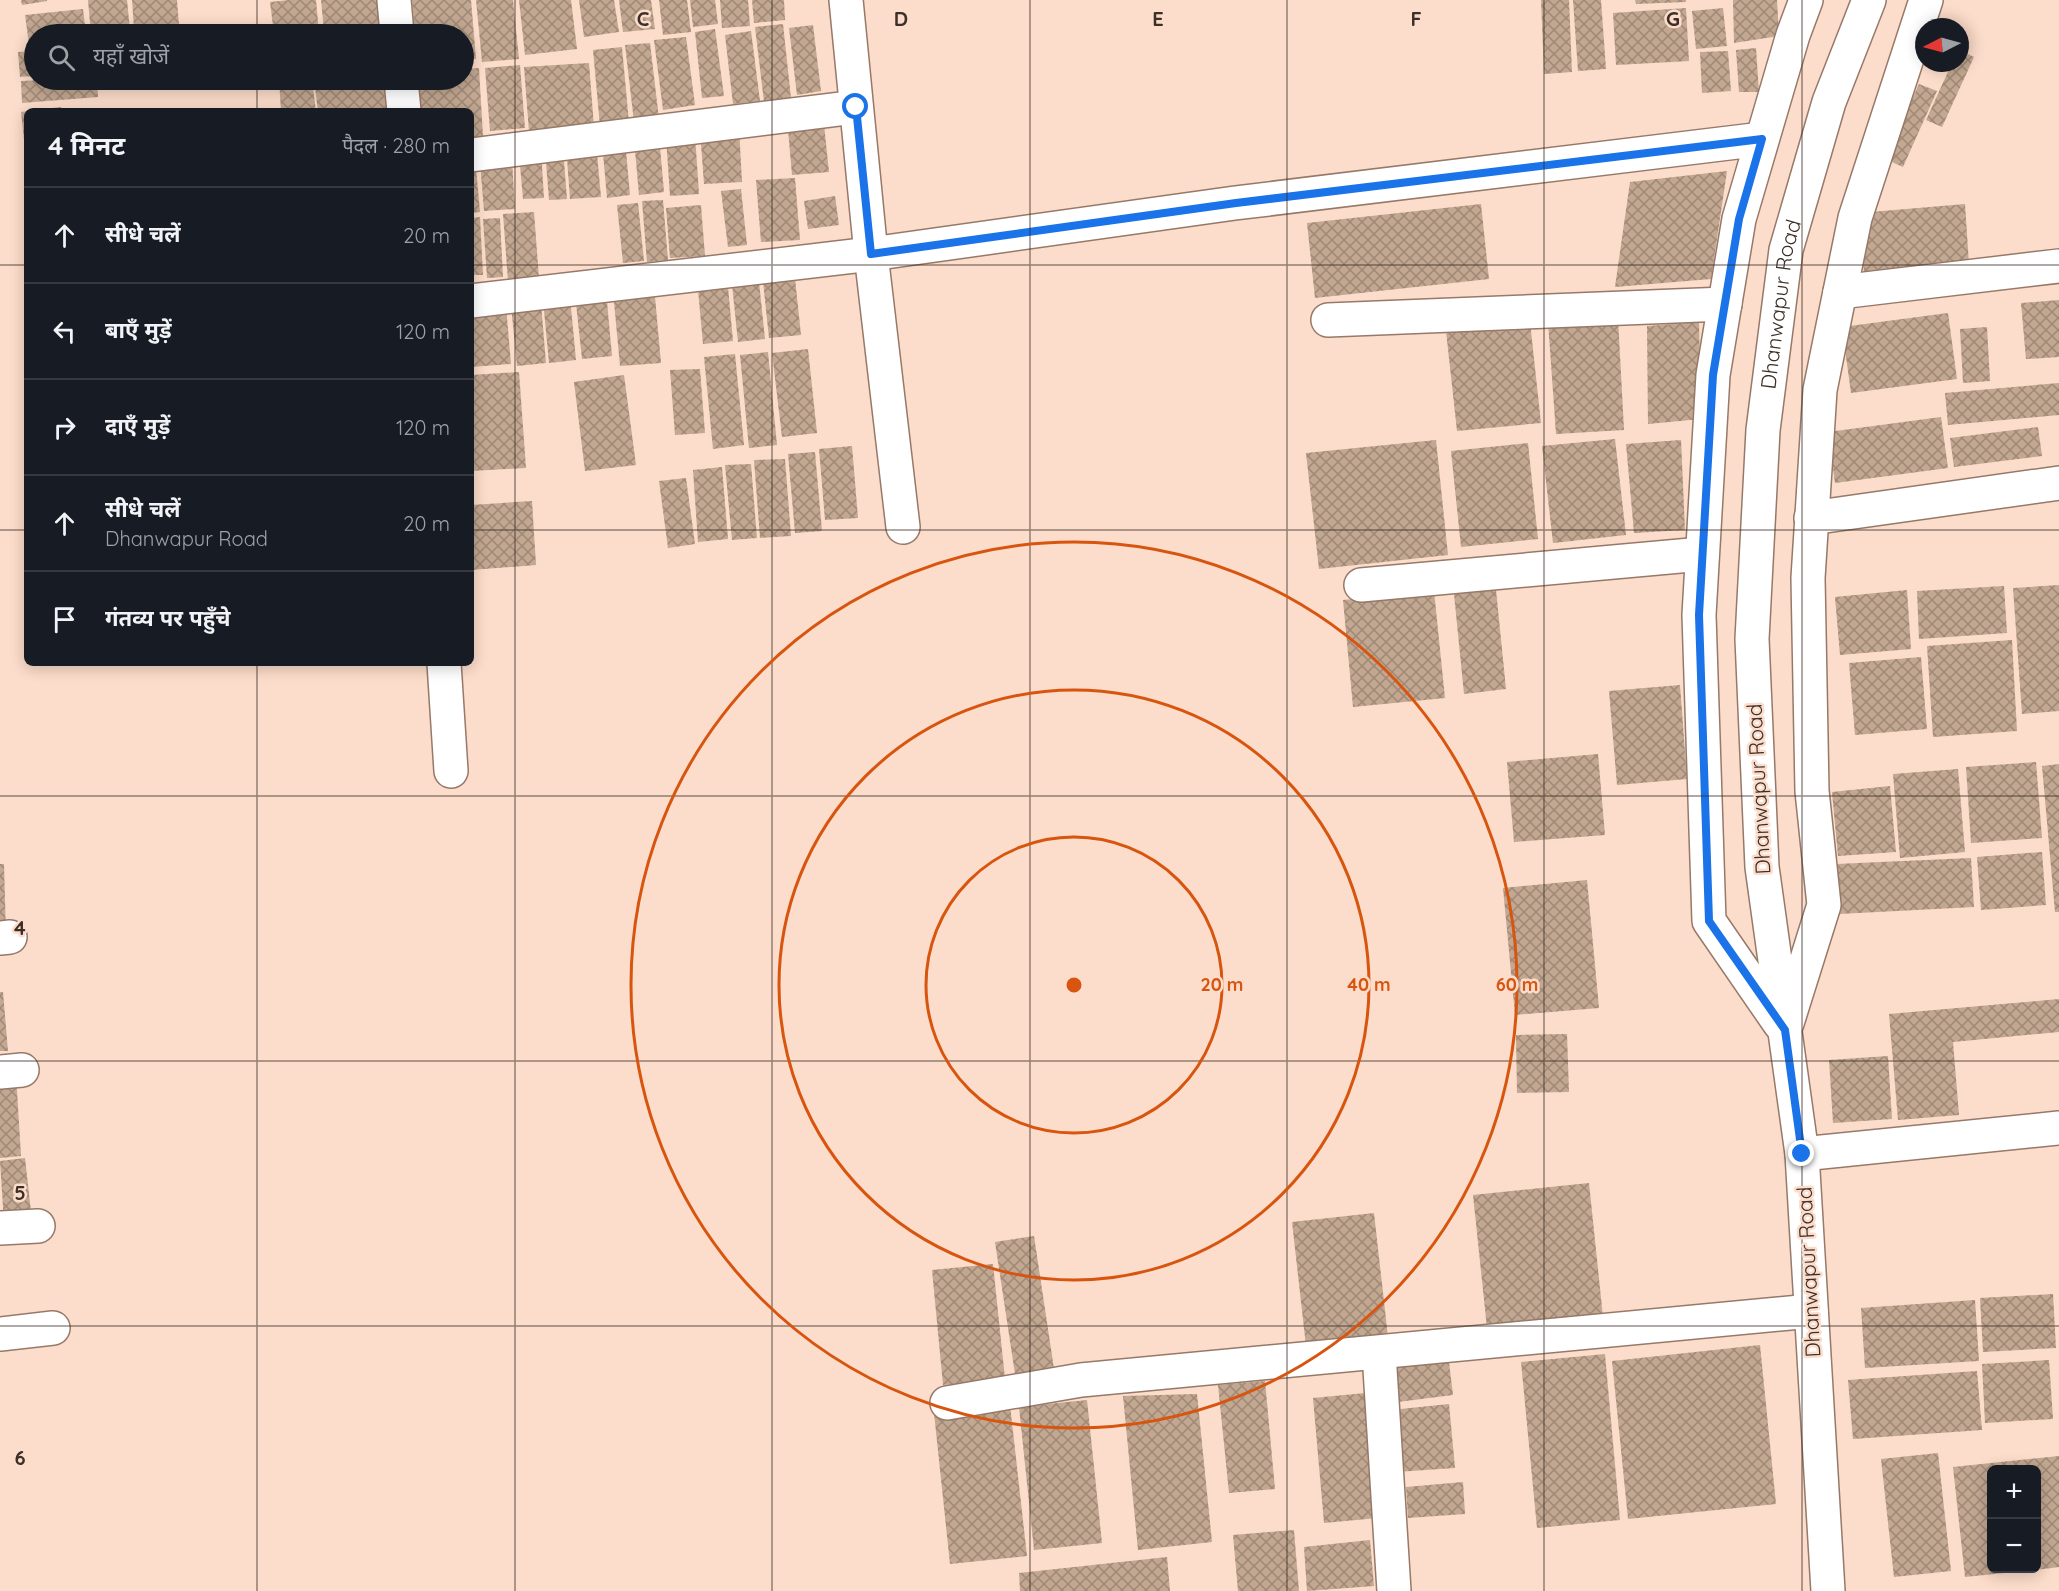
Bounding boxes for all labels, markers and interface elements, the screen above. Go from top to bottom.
text: C [637,6,650,31]
text: D [894,6,908,31]
text: E [1152,6,1164,31]
text: F [1410,6,1422,31]
text: G [1666,6,1680,31]
north arrow [1915,18,1969,72]
search box [24,24,474,90]
icon: search [45,41,78,74]
text: यहाँ खोजें [93,42,169,70]
route start [842,93,868,119]
text: 4 मिनट [48,129,125,162]
text: पैदल · 280 m [342,133,450,158]
street label: Dhanwapur Road [1754,216,1806,391]
icon: ahead [48,219,81,252]
text: सीधे चलें [105,220,181,248]
text: 20 m [403,223,450,248]
icon: left [48,315,81,348]
text: बाएँ मुड़ें [105,316,171,344]
text: 120 m [396,319,450,344]
icon: right [48,411,81,444]
text: दाएँ मुड़ें [105,412,170,440]
text: 120 m [396,415,450,440]
text: सीधे चलें [105,495,181,523]
icon: ahead [48,507,81,540]
text: 20 m [403,511,450,536]
text: Dhanwapur Road [105,526,268,551]
icon: arrive [48,603,81,636]
text: गंतव्य पर पहुँचे [105,604,230,632]
street label: Dhanwapur Road [1741,703,1775,875]
text: 4 [14,915,26,940]
text: 20 m [1201,973,1243,996]
text: 40 m [1347,973,1391,996]
text: 60 m [1496,973,1538,996]
centre of rings [1064,975,1084,995]
route end [1788,1140,1814,1166]
text: 5 [14,1180,26,1205]
street label: Dhanwapur Road [1791,1186,1825,1358]
text: 6 [14,1445,26,1470]
map controls [1987,1465,2041,1573]
button: + [1987,1465,2041,1519]
button: − [1987,1519,2041,1573]

